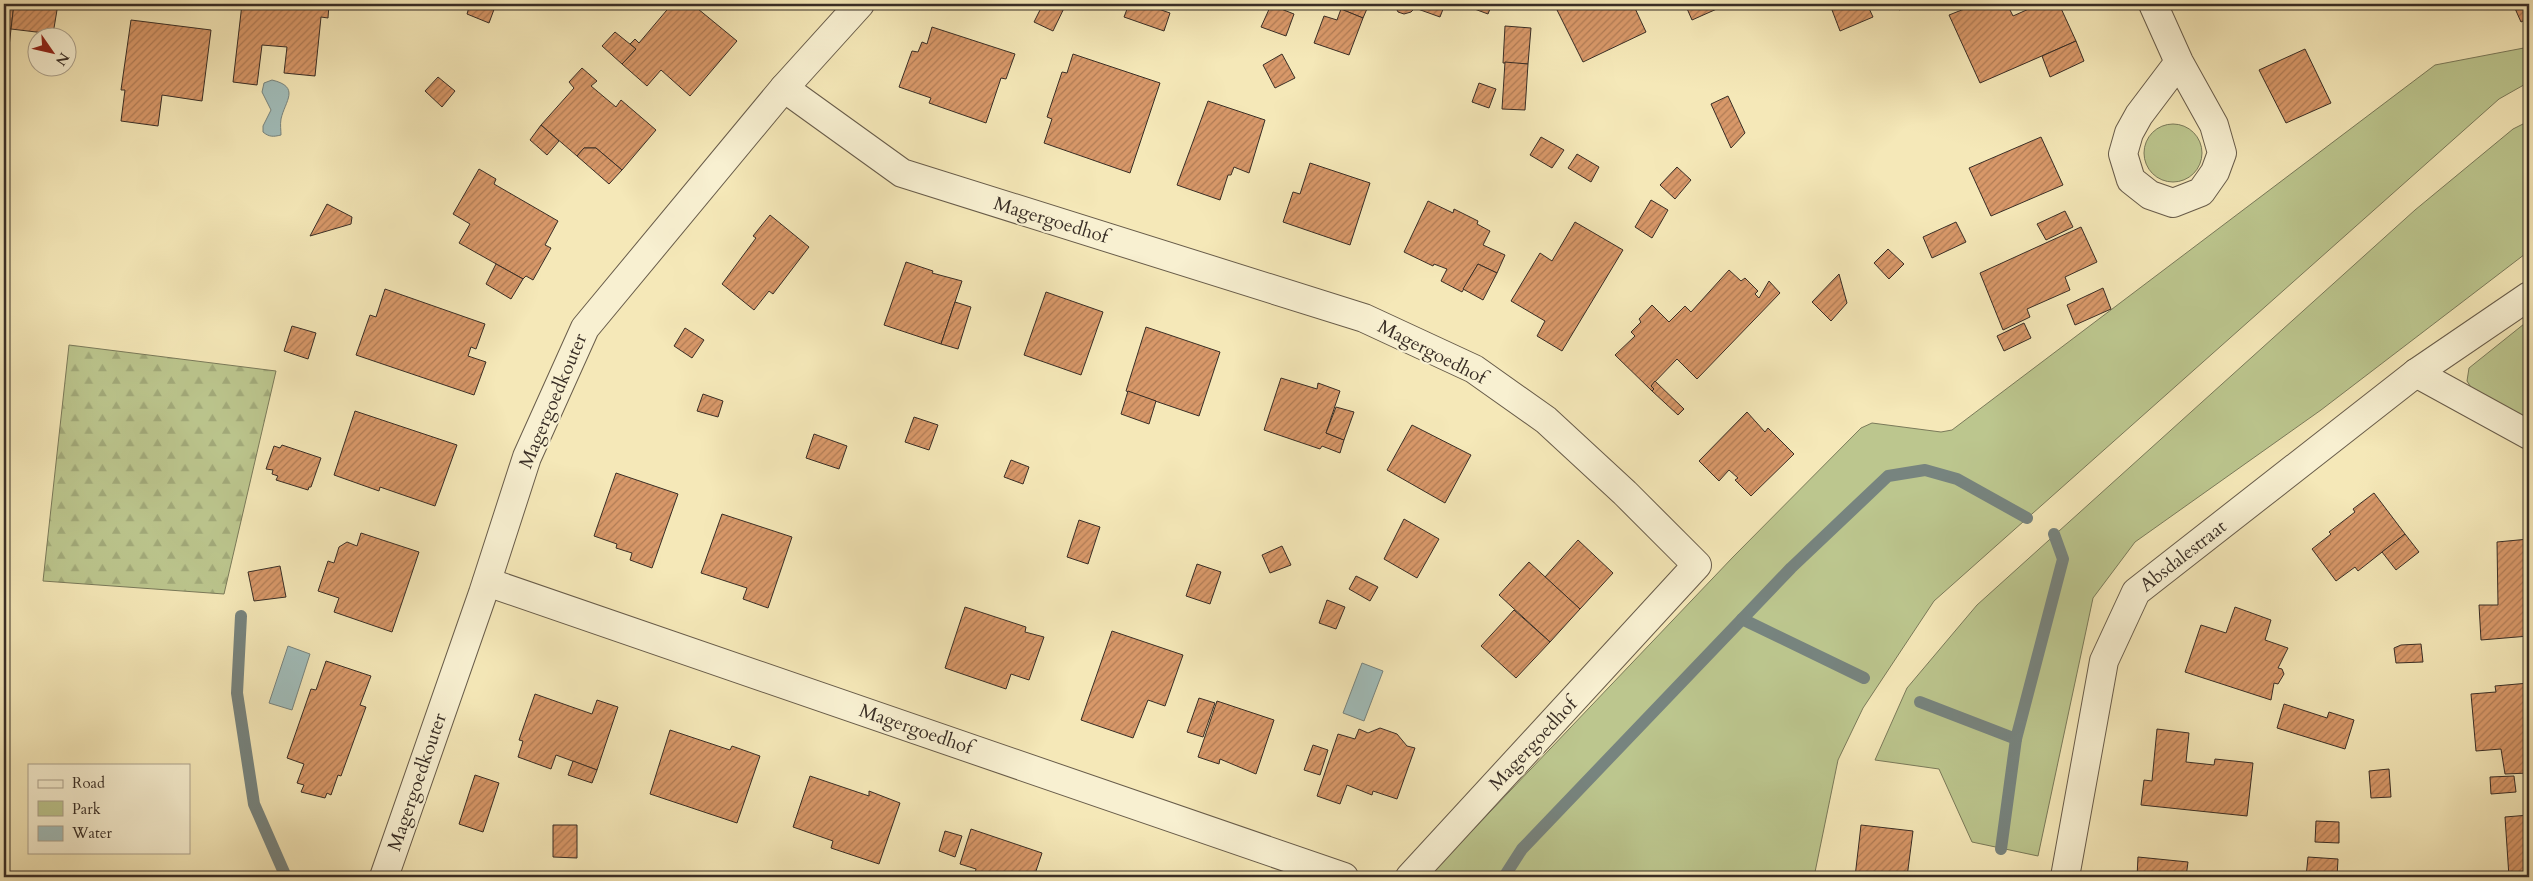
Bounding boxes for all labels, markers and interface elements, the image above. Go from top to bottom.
north arrow [28,28,78,78]
text: N [51,49,74,69]
street label: Magergoedhof [991,190,1115,251]
street label: Magergoedhof [1373,314,1494,392]
street label: Magergoedkouter [513,329,593,473]
street label: Absdalestraat [2134,514,2232,598]
street label: Magergoedhof [1483,689,1585,796]
street label: Magergoedhof [856,697,979,762]
street label: Magergoedkouter [381,709,453,855]
legend [28,764,190,854]
text: Road [72,773,105,793]
text: Park [72,799,101,819]
text: Water [71,823,113,843]

